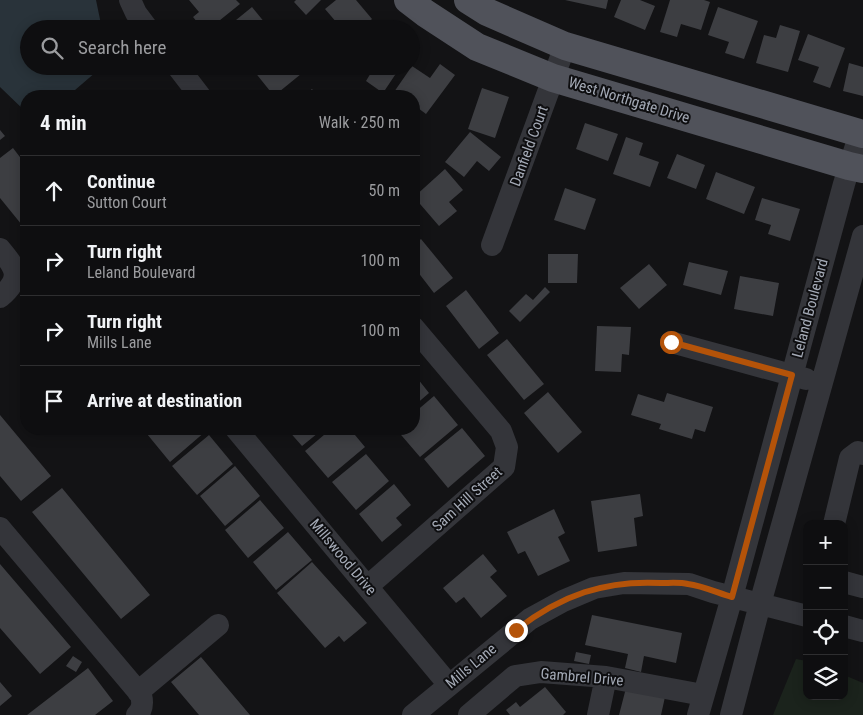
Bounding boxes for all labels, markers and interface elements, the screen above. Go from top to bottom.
search box [20,20,420,75]
icon: search [38,34,66,62]
text: Search here [78,36,166,59]
street label: West Northgate Drive [566,73,692,127]
street label: Danfield Court [506,103,552,189]
text: 4 min [40,111,87,135]
text: Walk · 250 m [319,113,400,132]
text: Continue [87,170,155,193]
icon: ahead [40,177,68,205]
text: 50 m [368,181,400,200]
text: Sutton Court [87,193,167,212]
text: Turn right [87,240,162,263]
icon: right [40,247,68,275]
text: 100 m [361,251,400,270]
street label: Leland Boulevard [788,257,832,359]
text: Leland Boulevard [87,263,195,282]
text: Turn right [87,310,162,333]
icon: right [40,317,68,345]
text: 100 m [361,321,400,340]
route start [660,331,683,354]
text: Mills Lane [87,333,152,352]
icon: arrive [40,387,68,415]
text: Arrive at destination [87,389,242,412]
street label: Sam Hill Street [428,463,506,535]
street label: Millswood Drive [306,515,380,599]
map controls [803,520,848,700]
button: + [803,520,848,565]
button: − [803,565,848,610]
button: locate [803,610,848,655]
route end [505,619,528,642]
street label: Mills Lane [442,640,500,692]
button: layers [803,655,848,700]
street label: Gambrel Drive [540,664,624,690]

